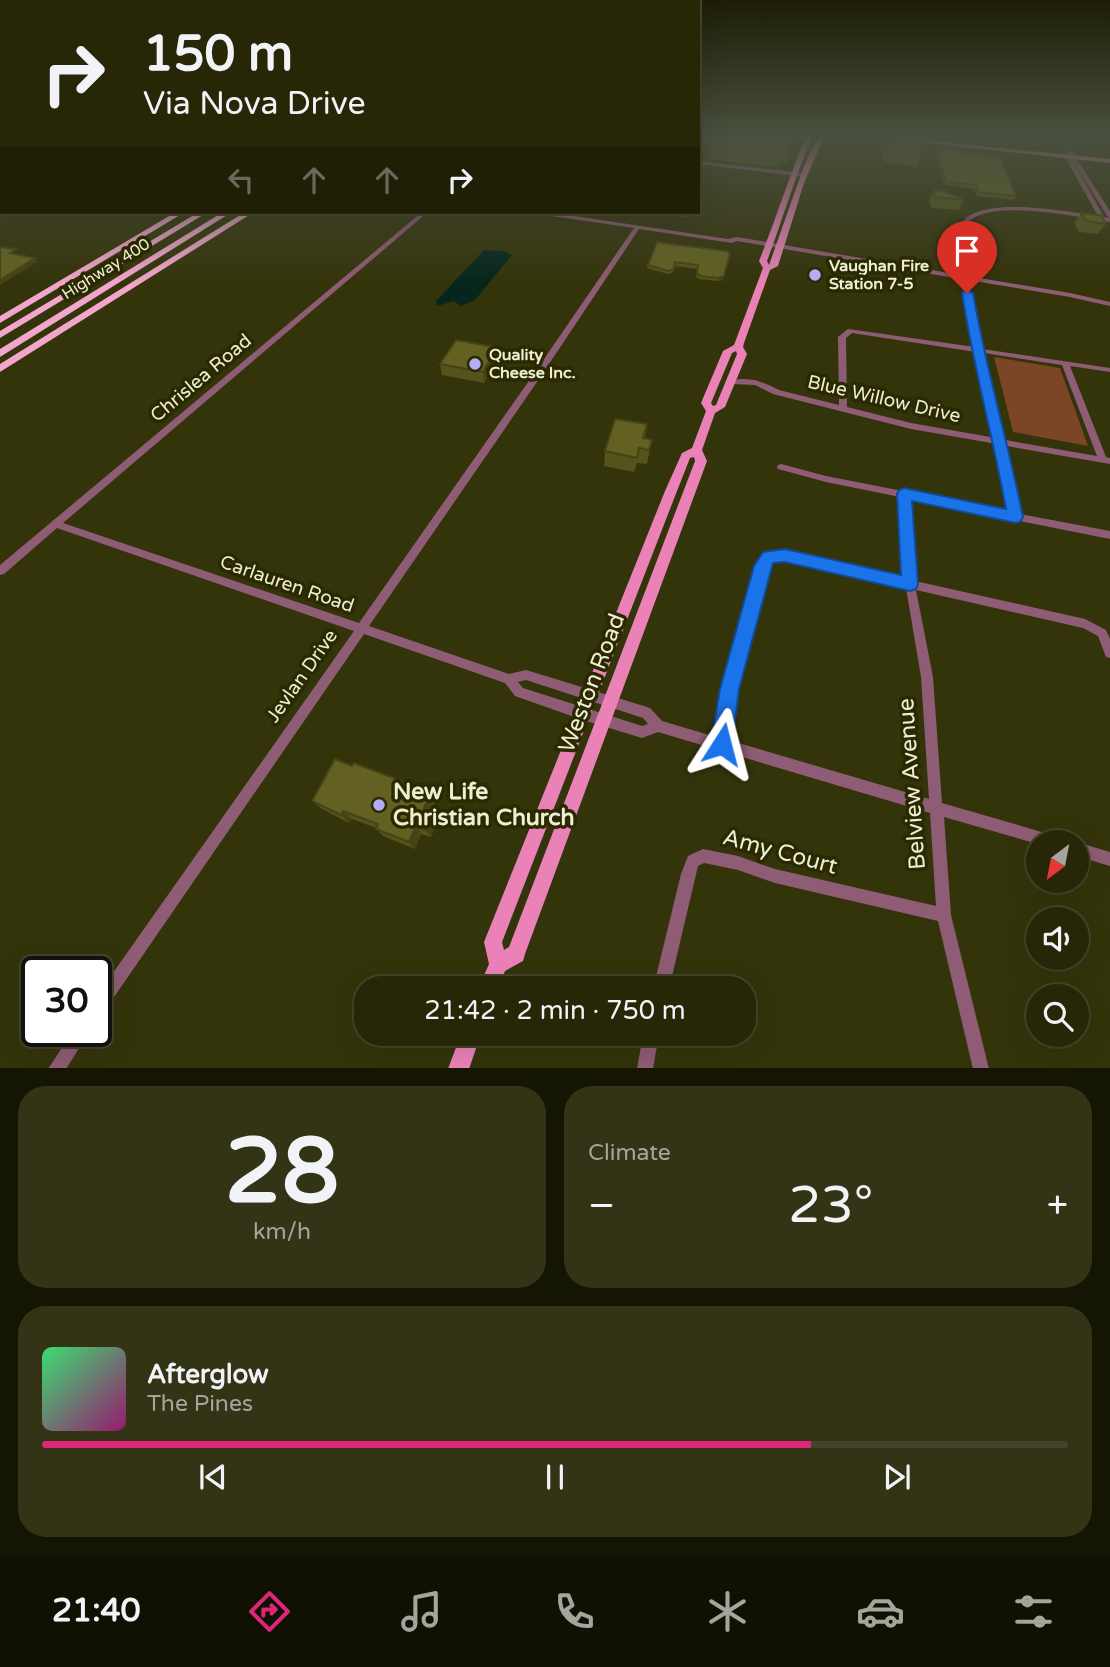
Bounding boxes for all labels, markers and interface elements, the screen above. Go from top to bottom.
text: 150 m [143,25,293,84]
icon: right [28,28,119,119]
text: Via Nova Drive [143,85,366,123]
icon: left [222,161,260,199]
icon: ahead [295,161,333,199]
icon: ahead [368,161,406,199]
icon: right [441,161,479,199]
pin [937,221,997,293]
icon: arrive [948,232,986,270]
street label: Highway 400 [58,234,154,304]
place label: Vaughan Fire Station 7-5 [829,256,929,294]
marker: Vaughan Fire Station 7-5 [807,267,823,283]
street label: Chrislea Road [146,329,256,427]
place label: Quality Cheese Inc. [489,345,576,383]
marker: Quality Cheese Inc. [467,356,483,372]
street label: Blue Willow Drive [805,371,963,427]
street label: Carlauren Road [217,551,357,617]
street label: Weston Road [553,610,631,756]
street label: Jevlan Drive [262,625,342,727]
street label: Belview Avenue [892,697,932,871]
position arrow [685,707,759,781]
place label: New Life Christian Church [393,778,575,832]
marker: New Life Christian Church [371,797,387,813]
street label: Amy Court [720,823,841,881]
north arrow [1026,830,1088,892]
map controls [1026,830,1089,1047]
button: sound [1026,907,1089,970]
speed limit sign: 30 [21,956,112,1047]
button: search [1026,984,1089,1047]
text: 21:42 · 2 min · 750 m [424,995,686,1026]
text: 28 [225,1117,339,1227]
text: Climate [588,1139,671,1167]
text: 23° [788,1174,873,1237]
text: − [588,1183,615,1229]
text: + [1047,1183,1068,1229]
text: km/h [253,1218,311,1246]
text: Afterglow [147,1359,269,1390]
text: The Pines [147,1390,253,1418]
icon: previous [194,1458,232,1496]
icon: pause [536,1458,574,1496]
icon: next [878,1458,916,1496]
icon: directions [245,1587,294,1636]
icon: music [397,1587,446,1636]
icon: phone [550,1587,599,1636]
icon: climate [703,1587,752,1636]
icon: car [856,1587,905,1636]
icon: filters [1009,1587,1058,1636]
text: 21:40 [52,1592,141,1630]

